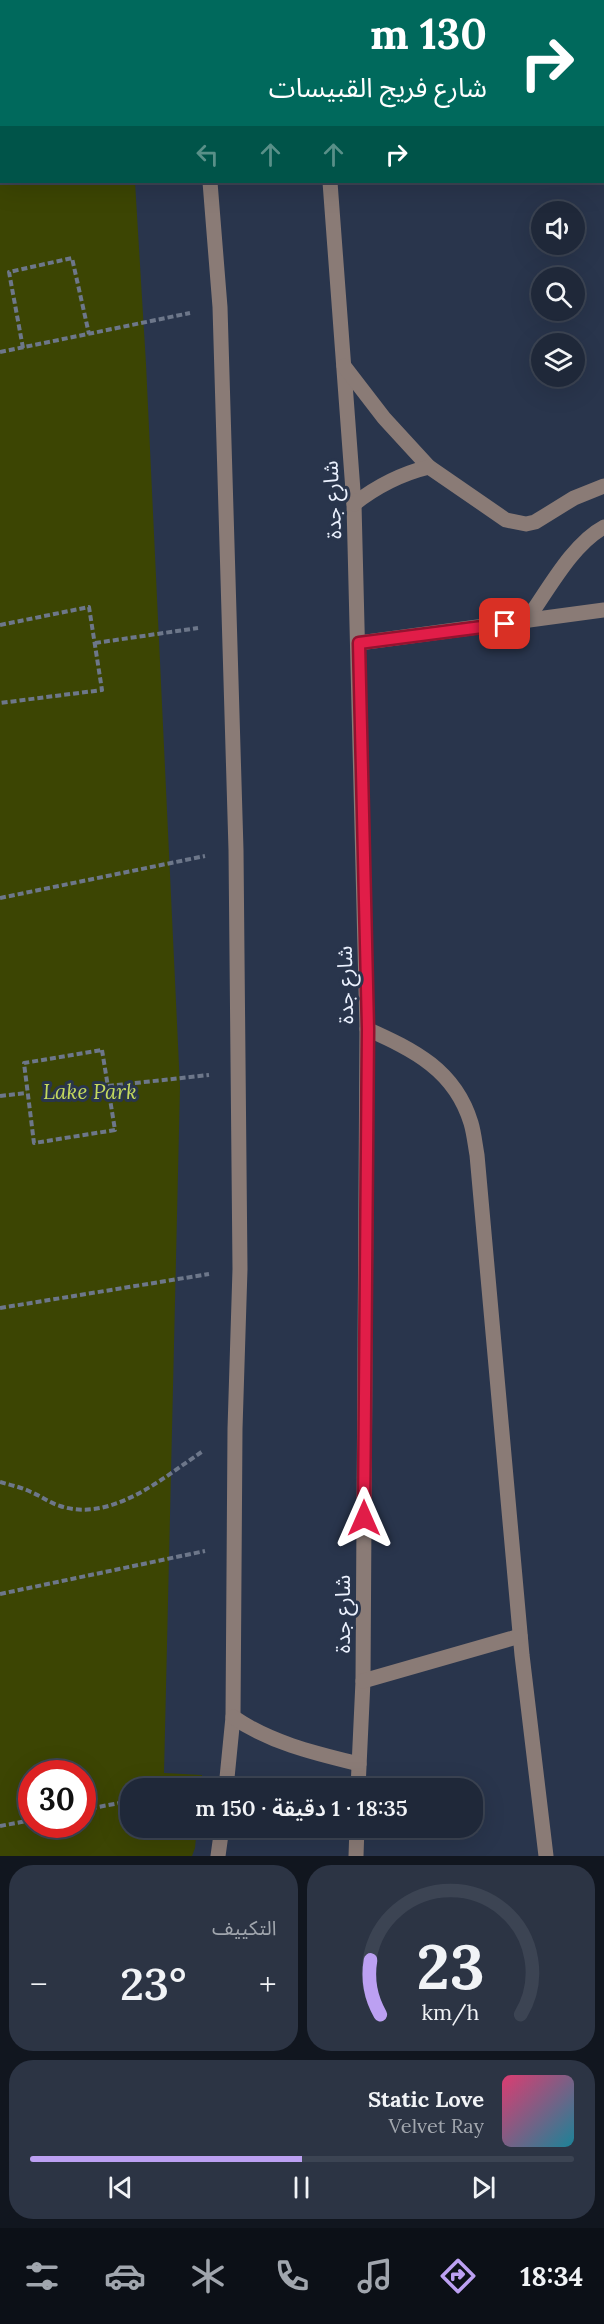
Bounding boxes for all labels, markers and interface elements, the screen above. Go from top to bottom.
text: 130 m [370,7,487,61]
icon: right [508,24,586,102]
text: شارع فريج القبيسات [269,70,487,104]
icon: left [191,138,224,171]
icon: ahead [254,138,287,171]
icon: ahead [317,138,350,171]
icon: right [380,138,413,171]
map controls [531,201,585,387]
button: sound [531,201,585,255]
button: search [531,267,585,321]
button: layers [531,333,585,387]
street label: شارع جدة [316,460,350,540]
pin [479,598,530,649]
icon: arrive [488,607,521,640]
street label: شارع جدة [331,945,361,1024]
park label: Lake Park [43,1078,137,1105]
position arrow [332,1486,396,1550]
street label: شارع جدة [329,1575,358,1653]
speed limit sign: 30 [18,1760,96,1838]
text: 18:35 · 1 دقيقة · 150 m [195,1794,408,1822]
text: التكييف [212,1915,277,1940]
text: 23 [417,1926,485,2006]
text: 23° [120,1955,187,2012]
text: − [30,1963,48,2005]
text: + [259,1963,276,2005]
text: km/h [422,1998,480,2026]
text: Static Love [368,2085,484,2113]
text: Velvet Ray [389,2113,484,2138]
icon: previous [104,2171,137,2204]
icon: pause [285,2171,318,2204]
icon: next [467,2171,500,2204]
icon: filters [21,2255,63,2297]
icon: car [104,2255,146,2297]
icon: climate [187,2255,229,2297]
icon: phone [271,2255,313,2297]
icon: music [354,2255,396,2297]
icon: directions [437,2255,479,2297]
text: 18:34 [520,2259,583,2293]

